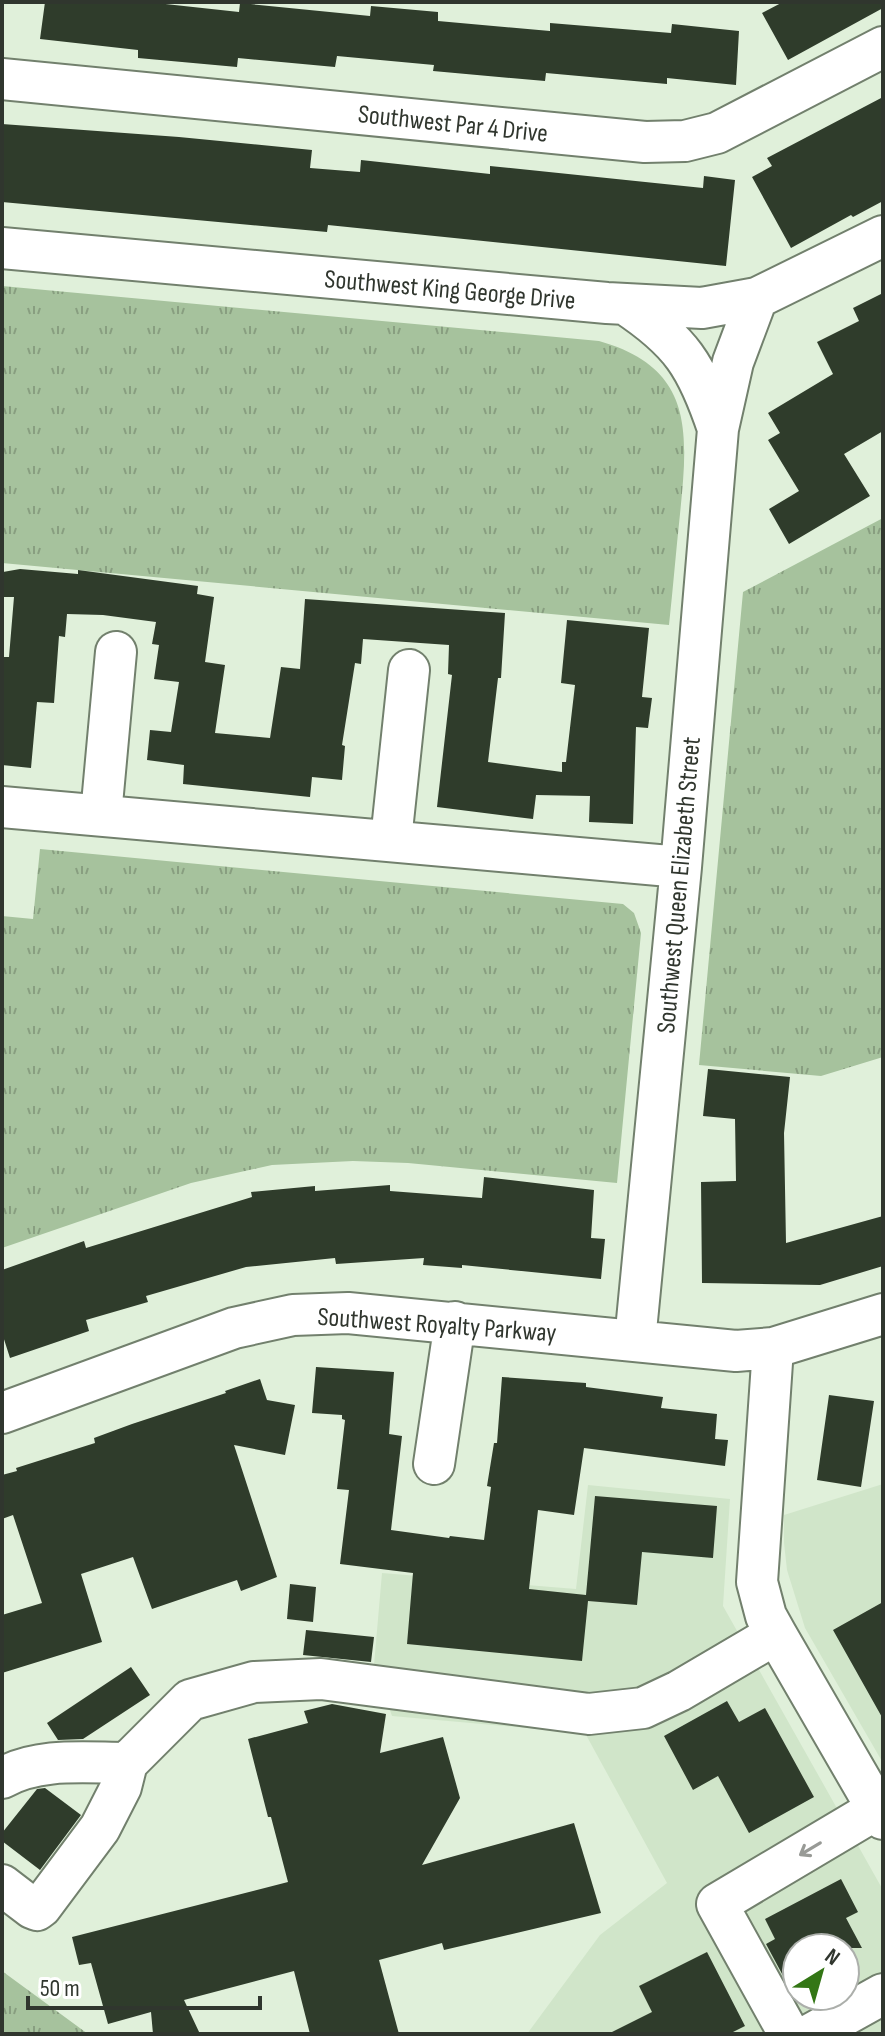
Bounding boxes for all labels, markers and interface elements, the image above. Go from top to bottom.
street label: Southwest Par 4 Drive [356,99,549,150]
street label: Southwest King George Drive [323,264,577,317]
street label: Southwest Queen Elizabeth Street [651,736,708,1035]
street label: Southwest Royalty Parkway [316,1302,557,1349]
one-way arrow [799,1841,822,1857]
north arrow [781,1932,861,2012]
text: N [819,1943,845,1972]
scale bar [28,1960,260,2010]
text: 50 m [40,1974,80,2003]

